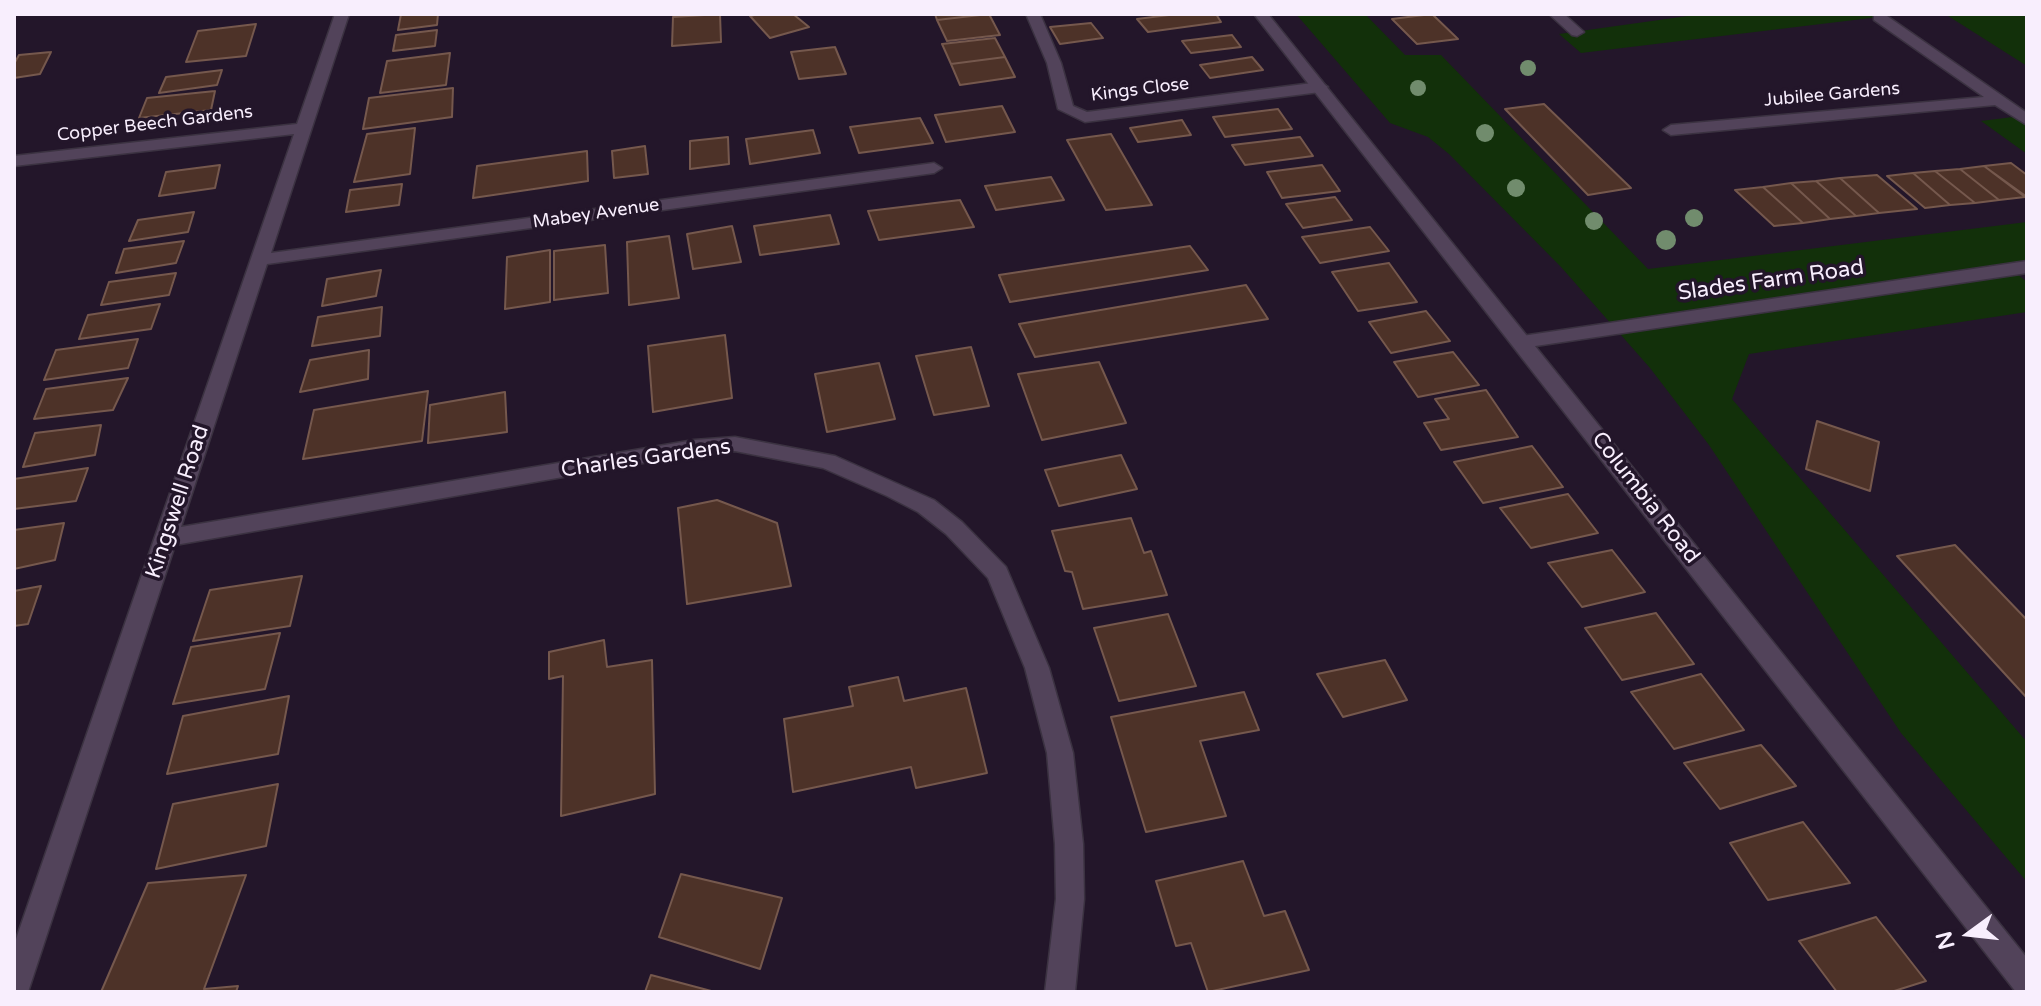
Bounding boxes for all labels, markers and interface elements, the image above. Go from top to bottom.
street label: Kings Close [1090,73,1190,107]
street label: Jubilee Gardens [1763,78,1901,112]
street label: Copper Beech Gardens [56,101,254,147]
street label: Mabey Avenue [531,194,661,234]
street label: Slades Farm Road [1676,255,1866,307]
street label: Kingswell Road [141,422,215,582]
street label: Columbia Road [1585,427,1705,569]
street label: Charles Gardens [559,434,733,484]
north arrow [1929,894,2009,974]
text: N [1931,928,1961,952]

